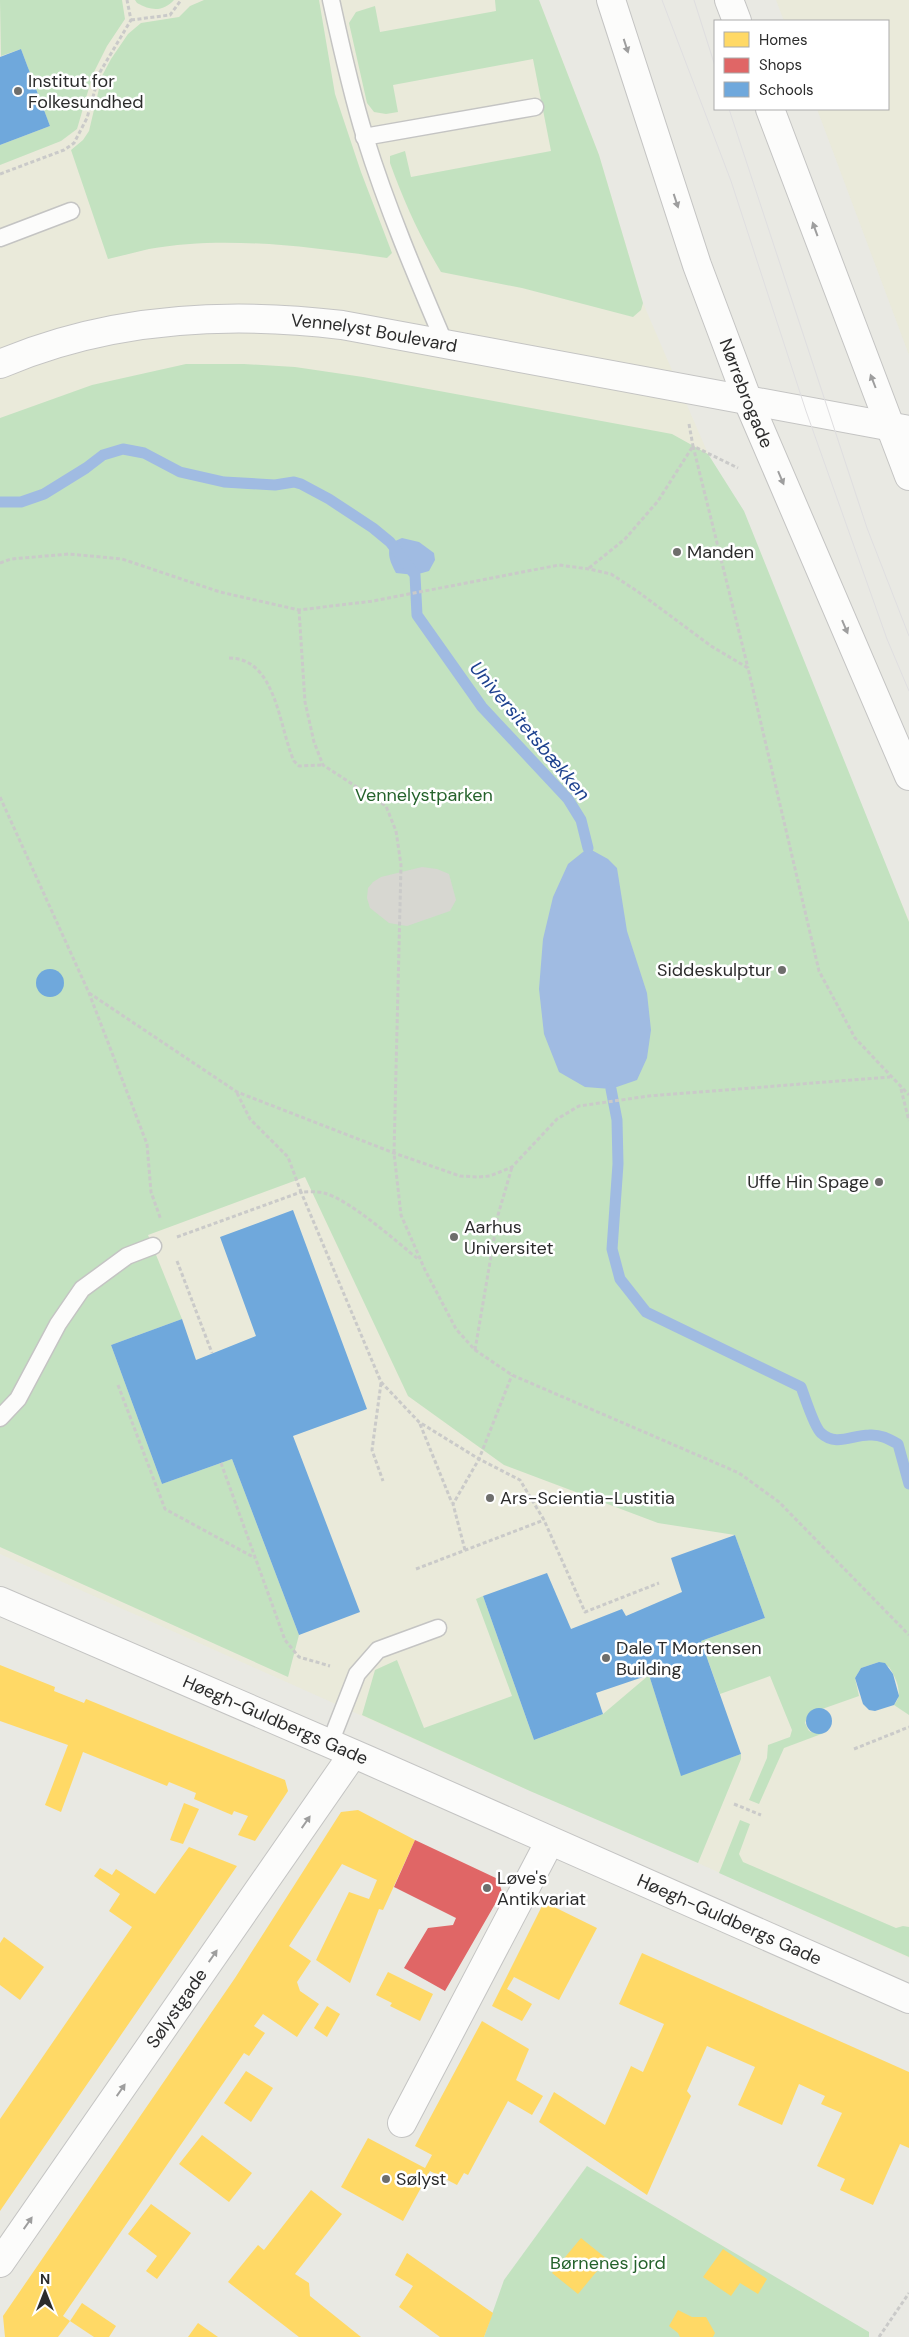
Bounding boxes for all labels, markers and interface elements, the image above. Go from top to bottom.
legend [714,20,889,110]
text: Homes [759,30,808,50]
one-way arrow [622,39,630,54]
text: Shops [759,55,802,75]
place label: Institut for Folkesundhed [28,69,143,114]
text: Schools [759,80,814,100]
marker: Institut for Folkesundhed [12,85,24,97]
one-way arrow [672,194,680,209]
one-way arrow [811,221,819,236]
street label: Vennelyst Boulevard [290,308,459,358]
street label: Nørrebrogade [714,335,779,452]
one-way arrow [869,373,877,388]
one-way arrow [778,471,786,485]
place label: Manden [687,540,754,564]
marker: Manden [671,546,683,558]
one-way arrow [842,620,850,634]
water label: Universitetsbækken [464,656,596,806]
park label: Vennelystparken [355,783,493,807]
place label: Siddeskulptur [657,958,772,982]
marker: Siddeskulptur [776,964,788,976]
place label: Uffe Hin Spage [747,1170,869,1194]
marker: Uffe Hin Spage [873,1176,885,1188]
place label: Aarhus Universitet [464,1215,554,1260]
marker: Aarhus Universitet [448,1231,460,1243]
place label: Ars-Scientia-Lustitia [500,1486,675,1510]
marker: Ars-Scientia-Lustitia [484,1492,496,1504]
place label: Dale T Mortensen Building [616,1636,762,1681]
marker: Dale T Mortensen Building [600,1652,612,1664]
street label: Høegh-Guldbergs Gade [179,1669,372,1771]
one-way arrow [301,1816,311,1829]
place label: Løve's Antikvariat [497,1866,586,1911]
street label: Høegh-Guldbergs Gade [633,1868,826,1971]
marker: Løve's Antikvariat [481,1882,493,1894]
one-way arrow [209,1950,218,1963]
street label: Sølystgade [141,1964,213,2053]
one-way arrow [116,2083,126,2097]
place label: Sølyst [396,2167,446,2191]
marker: Sølyst [380,2173,392,2185]
one-way arrow [23,2216,33,2230]
park label: Børnenes jord [550,2251,666,2275]
north arrow [20,2267,70,2317]
text: N [40,2270,50,2288]

